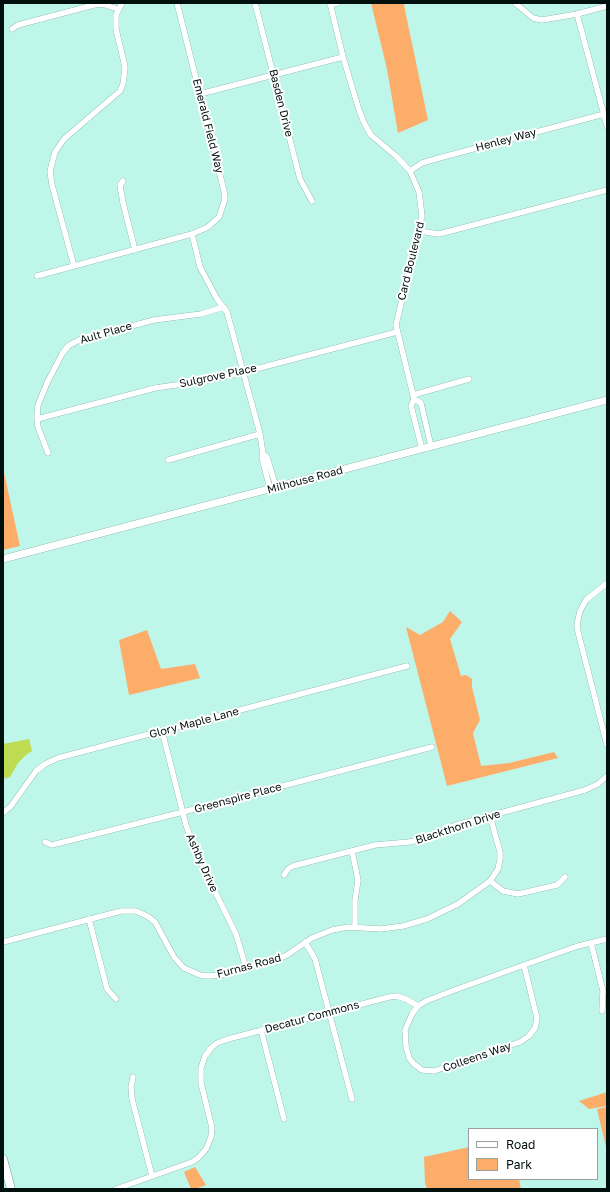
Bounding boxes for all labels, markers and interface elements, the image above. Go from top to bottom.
street label: Basden Drive [266,68,296,138]
street label: Emerald Field Way [190,77,226,175]
street label: Henley Way [474,126,538,154]
street label: Card Boulevard [395,220,427,302]
street label: Ault Place [78,319,134,347]
street label: Sulgrove Place [178,361,258,391]
street label: Milhouse Road [266,464,344,496]
street label: Glory Maple Lane [148,705,240,741]
street label: Greenspire Place [193,780,283,816]
street label: Blackthorn Drive [414,807,502,847]
street label: Ashby Drive [183,832,221,894]
street label: Furnas Road [215,951,283,981]
street label: Decatur Commons [263,998,361,1036]
street label: Colleens Way [441,1039,513,1075]
legend [468,1128,598,1180]
text: Road [506,1137,535,1152]
text: Park [506,1157,532,1172]

